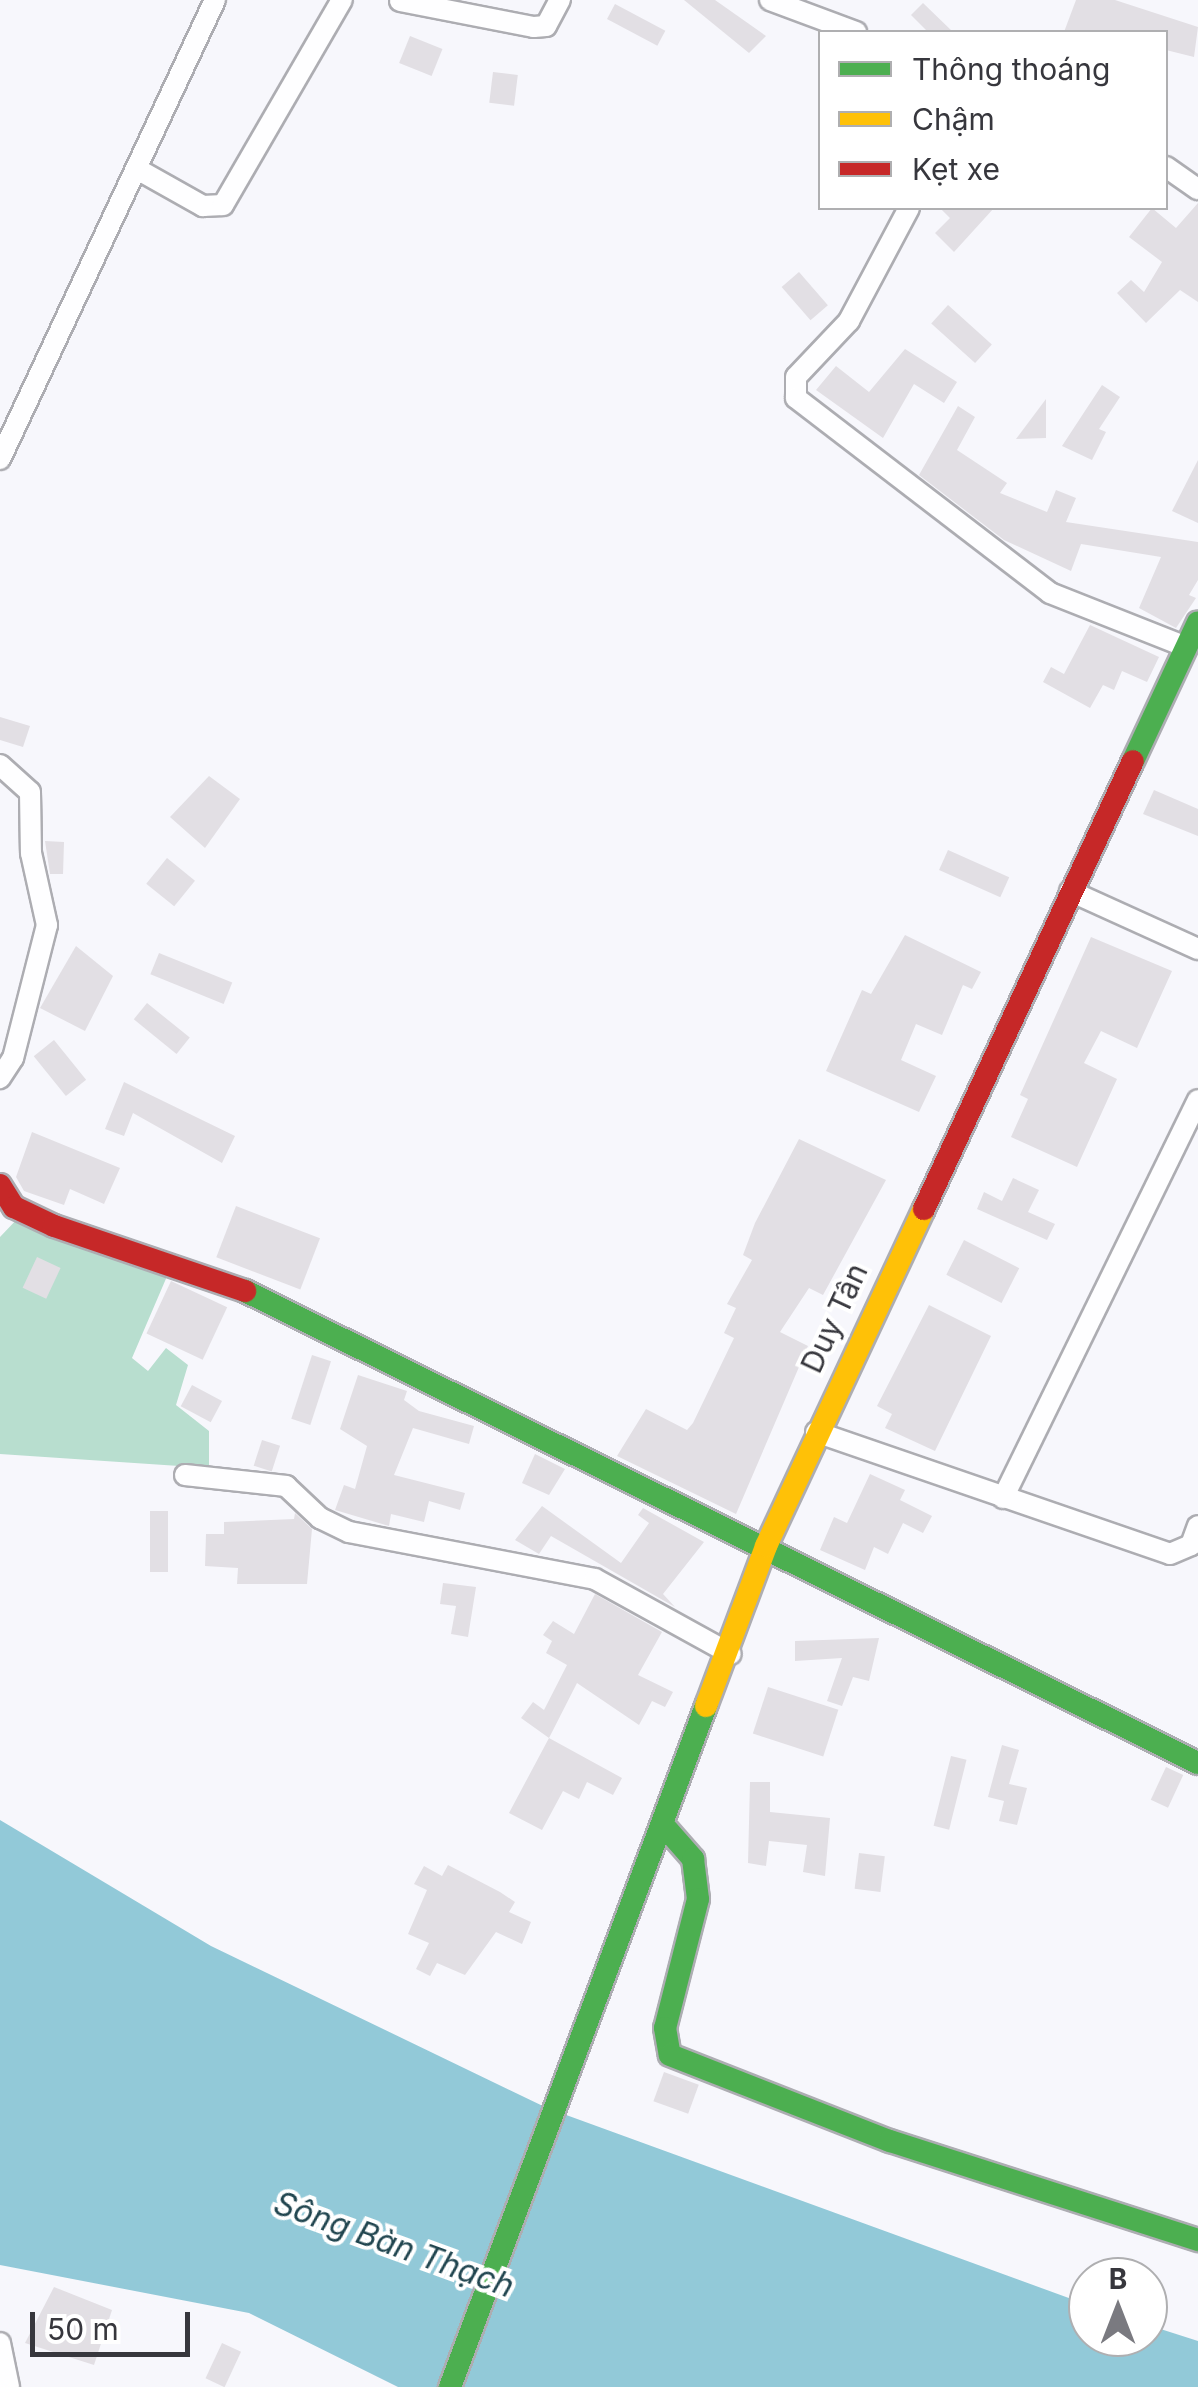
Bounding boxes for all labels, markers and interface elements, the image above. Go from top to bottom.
legend [818,30,1168,210]
text: Thông thoáng [912,51,1110,87]
text: Chậm [912,101,995,137]
text: Kẹt xe [912,151,1000,187]
street label: Duy Tân [793,1258,875,1378]
water label: Sông Bàn Thạch [269,2184,519,2306]
north arrow [1068,2257,1168,2357]
text: B [1109,2262,1127,2296]
scale bar [35,2292,195,2354]
text: 50 m [47,2311,119,2347]

